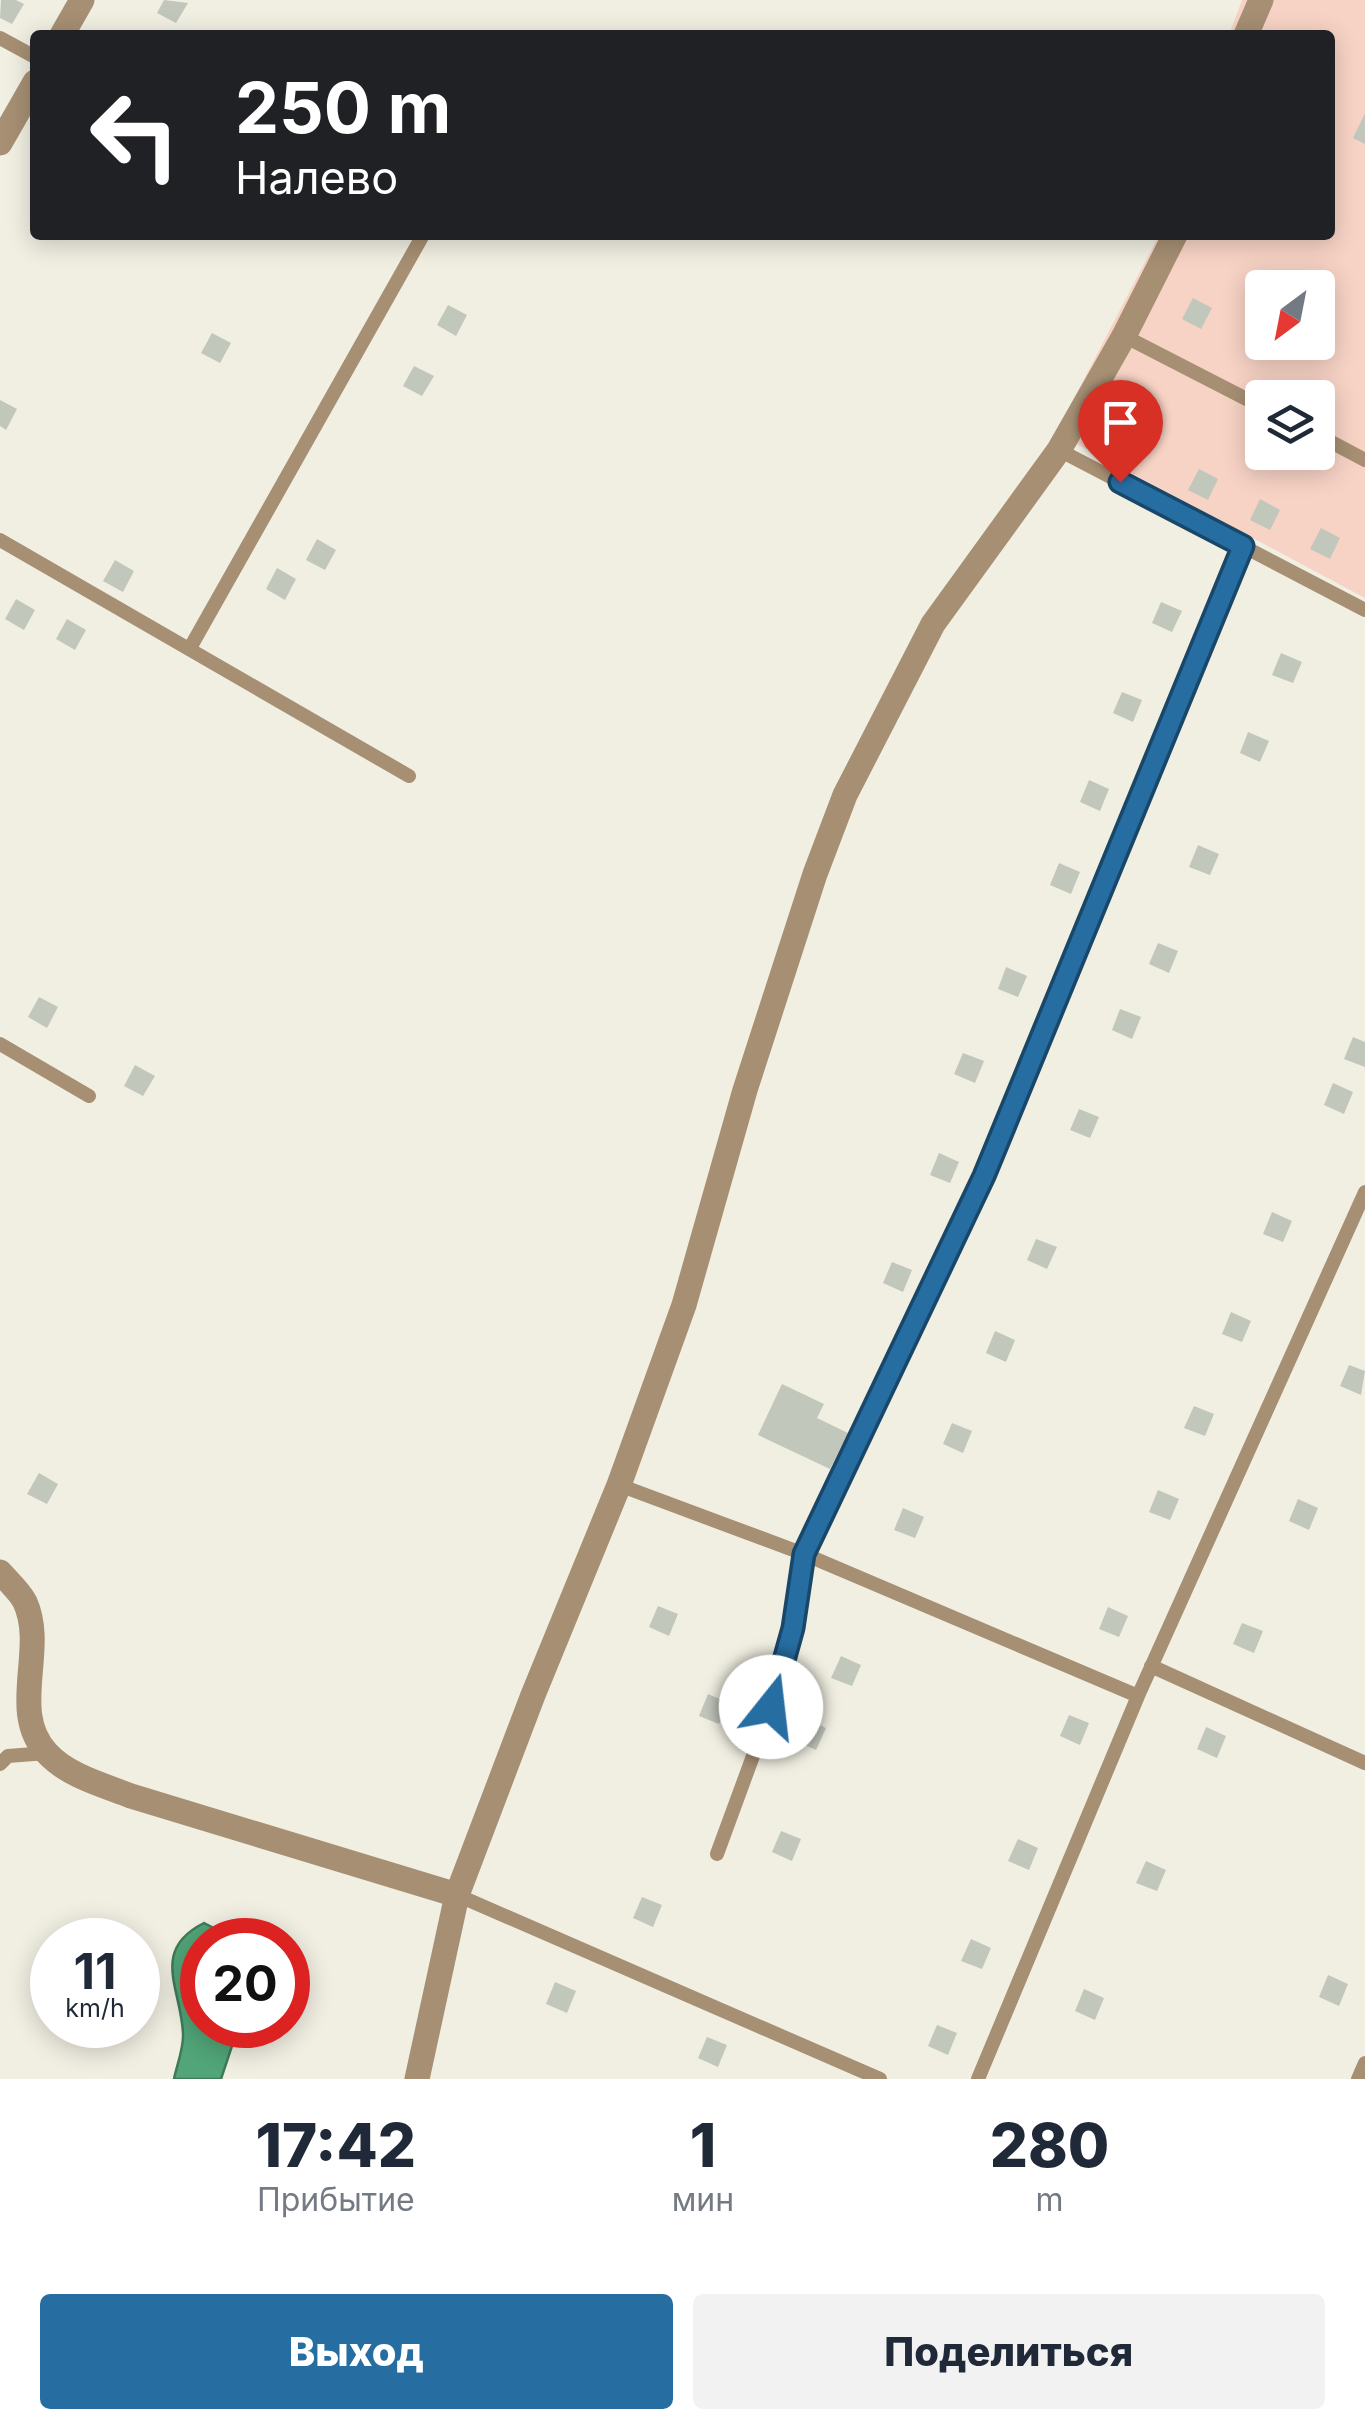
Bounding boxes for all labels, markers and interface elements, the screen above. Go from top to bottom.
text: 250 m [235,65,452,150]
icon: left [70,70,200,200]
text: Налево [235,150,398,205]
north arrow [1245,270,1335,360]
map controls [1245,270,1335,470]
pin [1078,380,1163,483]
button: layers [1245,380,1335,470]
icon: arrive [1093,395,1148,450]
position arrow [719,1655,823,1759]
speed limit sign: 20 [180,1918,310,2048]
text: 11 [73,1941,117,2001]
text: km/h [65,1993,125,2023]
text: 17:42 [256,2109,416,2181]
text: 1 [690,2109,716,2181]
text: 280 [990,2109,1109,2181]
text: Прибытие [257,2180,415,2219]
text: мин [672,2180,734,2219]
text: m [1036,2180,1064,2219]
button: Выход [40,2294,673,2409]
button: Поделиться [693,2294,1325,2409]

